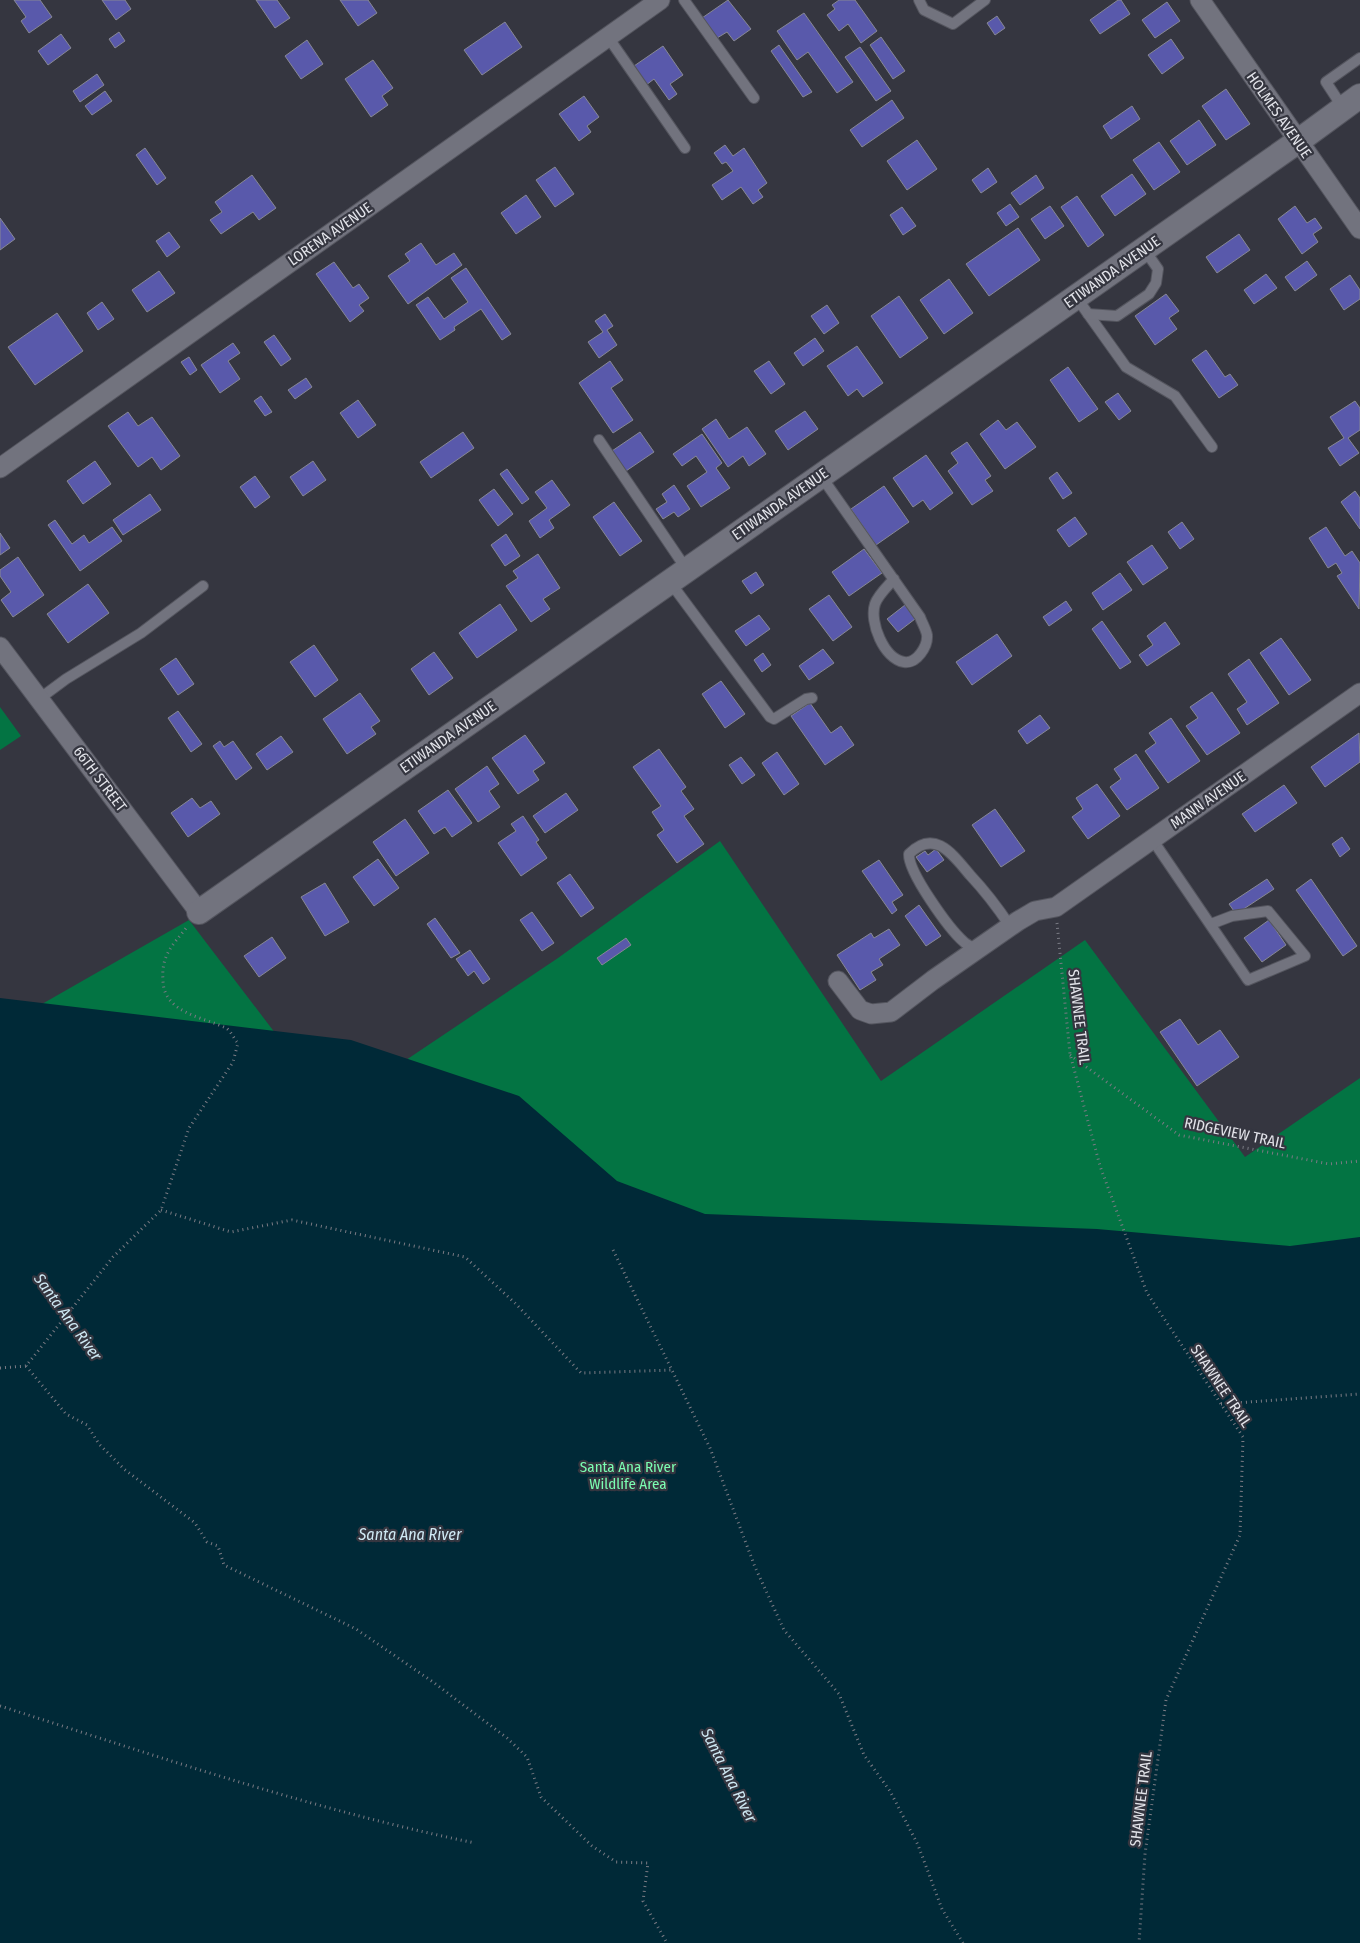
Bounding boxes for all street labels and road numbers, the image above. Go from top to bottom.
street label: HOLMES AVENUE [1243,69,1315,161]
street label: LORENA AVENUE [285,198,375,270]
street label: ETIWANDA AVENUE [1060,232,1164,312]
street label: ETIWANDA AVENUE [728,464,832,544]
street label: ETIWANDA AVENUE [396,697,500,777]
street label: 66TH STREET [70,743,130,815]
street label: MANN AVENUE [1167,768,1249,832]
street label: SHAWNEE TRAIL [1064,968,1094,1066]
street label: RIDGEVIEW TRAIL [1183,1113,1288,1153]
street label: SHAWNEE TRAIL [1187,1341,1255,1431]
street label: SHAWNEE TRAIL [1126,1750,1156,1848]

